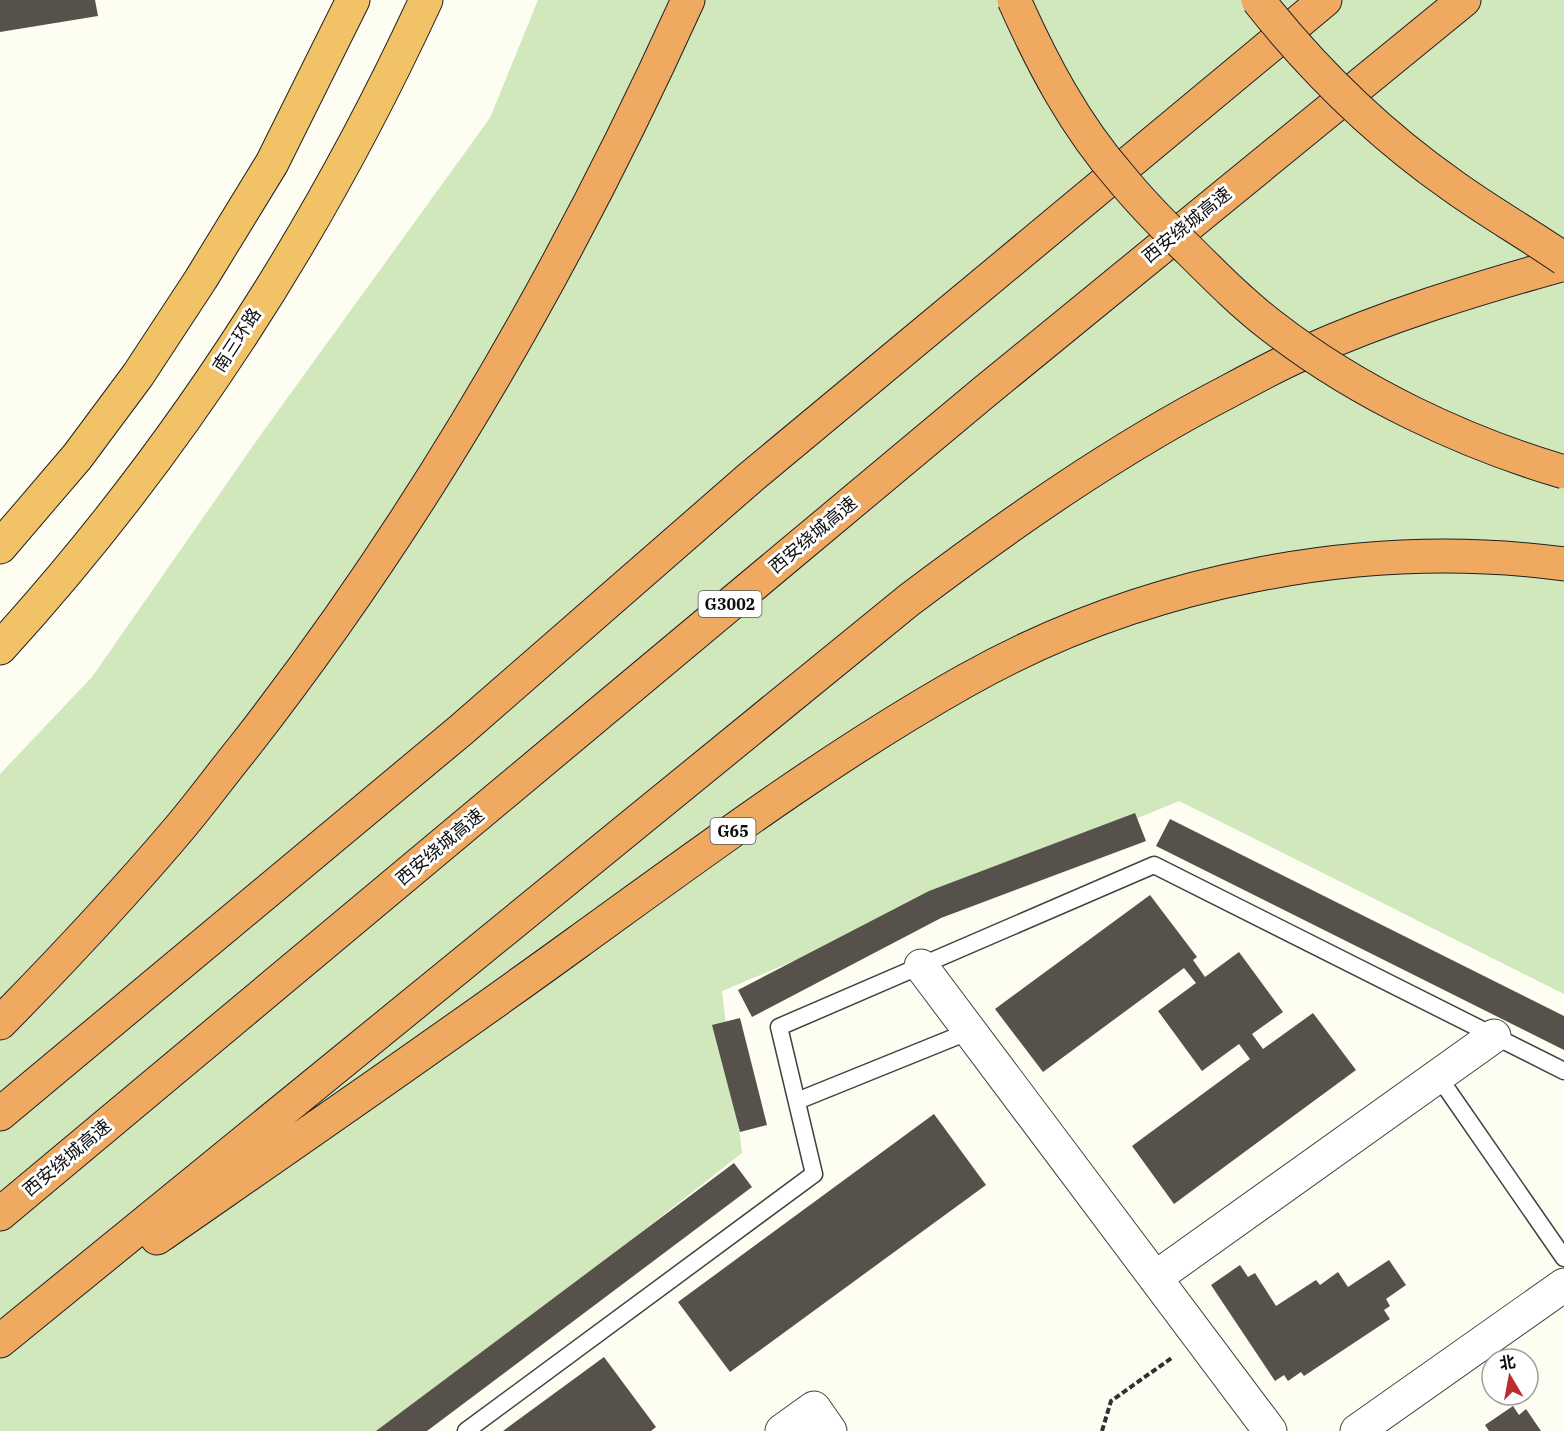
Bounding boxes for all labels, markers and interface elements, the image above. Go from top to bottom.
street label: 西安绕城高速 [1137,182,1236,268]
street label: 南三环路 [207,303,266,376]
street label: 西安绕城高速 [764,491,861,578]
road number: G3002 [698,591,762,617]
street label: 西安绕城高速 [391,803,488,890]
road number: G65 [710,818,756,844]
street label: 西安绕城高速 [18,1114,115,1201]
north arrow [1480,1347,1540,1407]
text: 北 [1498,1351,1517,1373]

